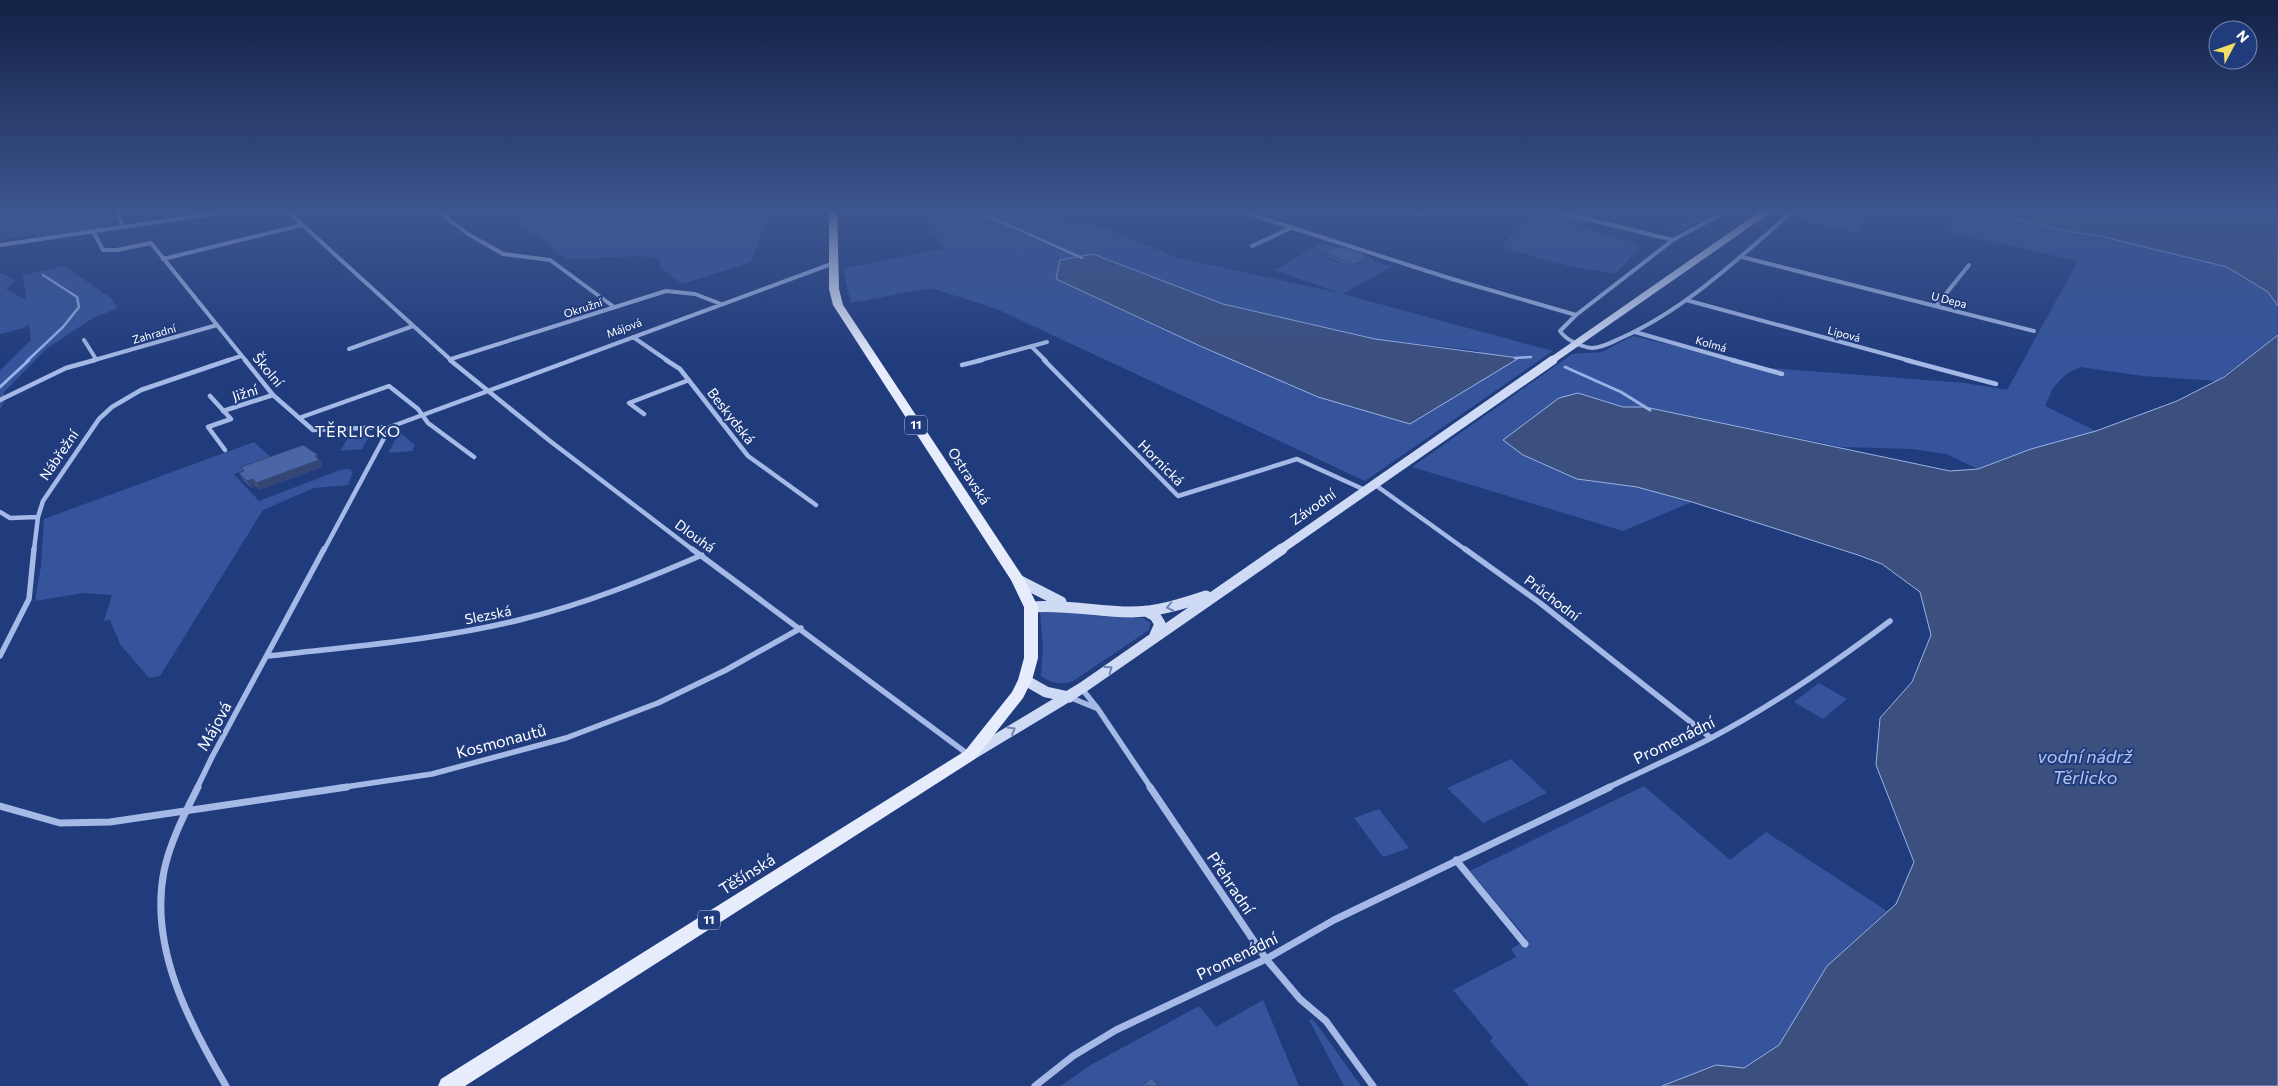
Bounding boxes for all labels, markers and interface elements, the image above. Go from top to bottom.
north arrow [2208,20,2258,70]
text: N [2233,27,2253,46]
street label: U Depa [1930,289,1968,310]
street label: Okružní [562,295,605,320]
street label: Májová [604,315,643,340]
street label: Zahradní [130,321,178,346]
street label: Lipová [1826,323,1862,344]
street label: Kolmá [1694,333,1728,354]
street label: Školní [249,349,288,390]
street label: Jižní [230,380,260,404]
street label: Beskydská [704,384,759,447]
road number: 11 [905,416,927,434]
district label: TĚRLICKO [315,421,401,440]
street label: Nábřežní [35,426,82,483]
street label: Hornická [1135,436,1188,489]
street label: Ostravská [945,444,994,507]
street label: Závodní [1287,485,1339,528]
street label: Dlouhá [672,515,719,556]
street label: Průchodní [1521,571,1584,624]
one-way arrow [1166,601,1175,612]
street label: Slezská [463,602,513,627]
one-way arrow [1103,666,1112,675]
street label: Májová [192,698,235,754]
street label: Promenádní [1630,711,1718,767]
street label: Kosmonautů [454,719,548,762]
one-way arrow [1006,727,1015,737]
water label: vodní nádrž Těrlicko [2038,745,2133,788]
street label: Přehradní [1204,848,1260,918]
street label: Těšínská [715,849,778,898]
road number: 11 [698,910,720,930]
street label: Promenádní [1193,927,1281,983]

